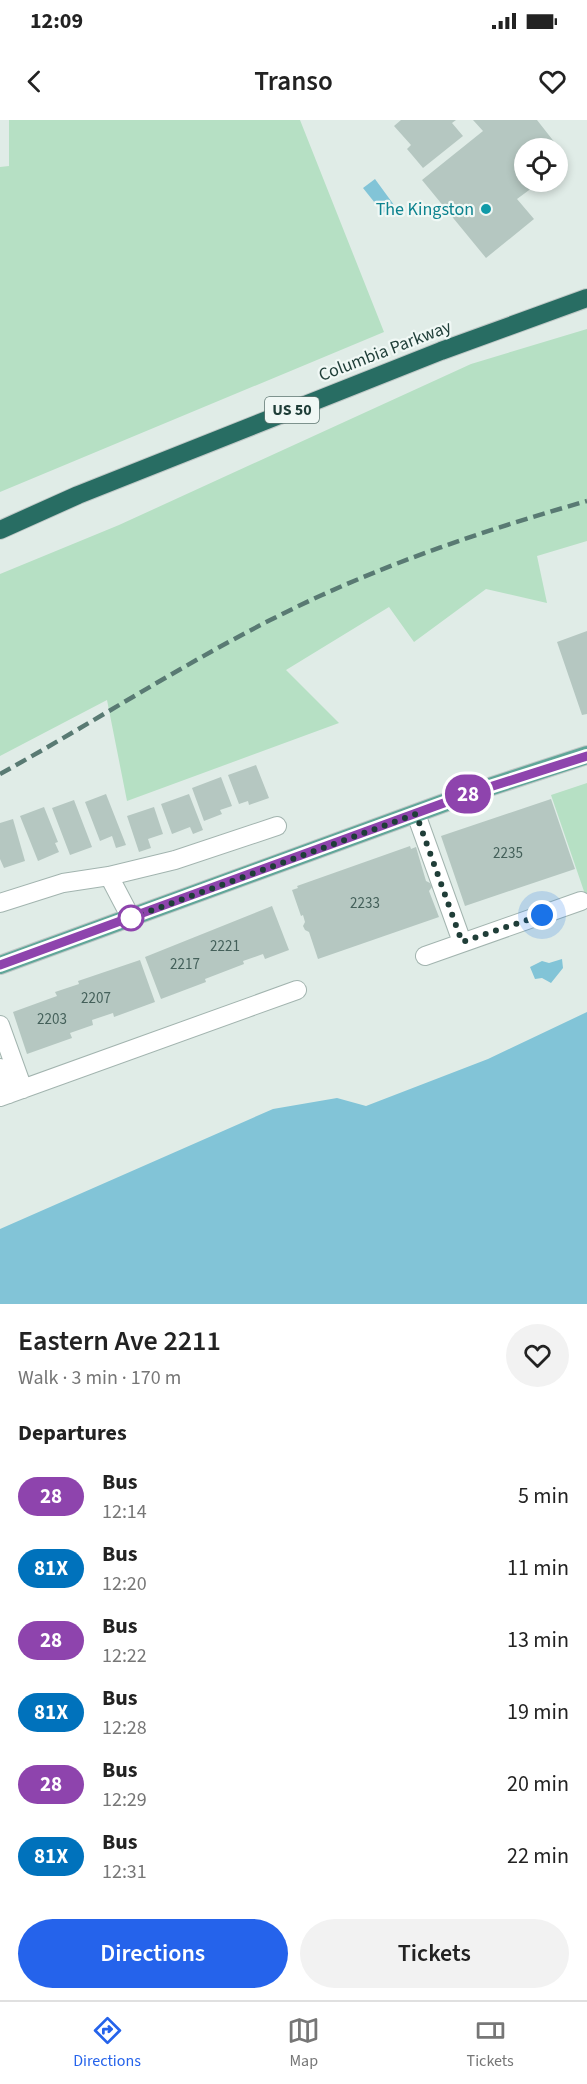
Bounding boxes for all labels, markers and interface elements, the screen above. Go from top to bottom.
text: 12:09 [30,5,83,37]
text: Transo [254,62,333,101]
icon: back [18,65,51,98]
icon: heart [536,65,569,98]
map controls [514,138,568,192]
button: locate [514,138,568,192]
place label: The Kingston [376,197,474,222]
marker: The Kingston [479,202,493,216]
street label: Columbia Parkway [315,314,456,388]
road number: US 50 [265,397,319,423]
line badge: 28 [441,774,495,814]
text: 28 [457,779,479,809]
house number: 2235 [493,843,523,864]
house number: 2233 [350,893,380,914]
your location [527,900,557,930]
unlabelled marker [118,905,144,931]
house number: 2221 [210,936,240,957]
house number: 2217 [170,954,200,975]
house number: 2207 [81,988,111,1009]
house number: 2203 [37,1009,67,1030]
text: Eastern Ave 2211 [18,1321,221,1361]
button: heart [506,1324,569,1387]
text: Walk · 3 min · 170 m [18,1364,181,1392]
text: Departures [18,1417,127,1449]
text: Bus [102,1466,138,1498]
text: 5 min [518,1480,569,1512]
text: 28 [40,1481,62,1511]
text: 12:14 [102,1498,147,1526]
text: Bus [102,1538,138,1570]
text: 11 min [507,1552,569,1584]
text: 81X [34,1553,68,1583]
text: 12:20 [102,1570,147,1598]
text: Bus [102,1610,138,1642]
text: 13 min [507,1624,569,1656]
text: 28 [40,1625,62,1655]
text: 12:22 [102,1642,147,1670]
text: Bus [102,1682,138,1714]
text: 19 min [507,1696,569,1728]
text: 81X [34,1697,68,1727]
text: 12:28 [102,1714,147,1742]
text: Bus [102,1754,138,1786]
text: 20 min [507,1768,569,1800]
text: 28 [40,1769,62,1799]
text: 12:29 [102,1786,147,1814]
text: Bus [102,1826,138,1858]
text: 22 min [507,1840,569,1872]
text: 81X [34,1841,68,1871]
text: 12:31 [102,1858,147,1886]
button: Directions [18,1919,288,1988]
button: Tickets [300,1919,569,1988]
tab: Directions [73,2014,141,2072]
tab: Map [287,2014,320,2072]
tab: Tickets [467,2014,514,2072]

